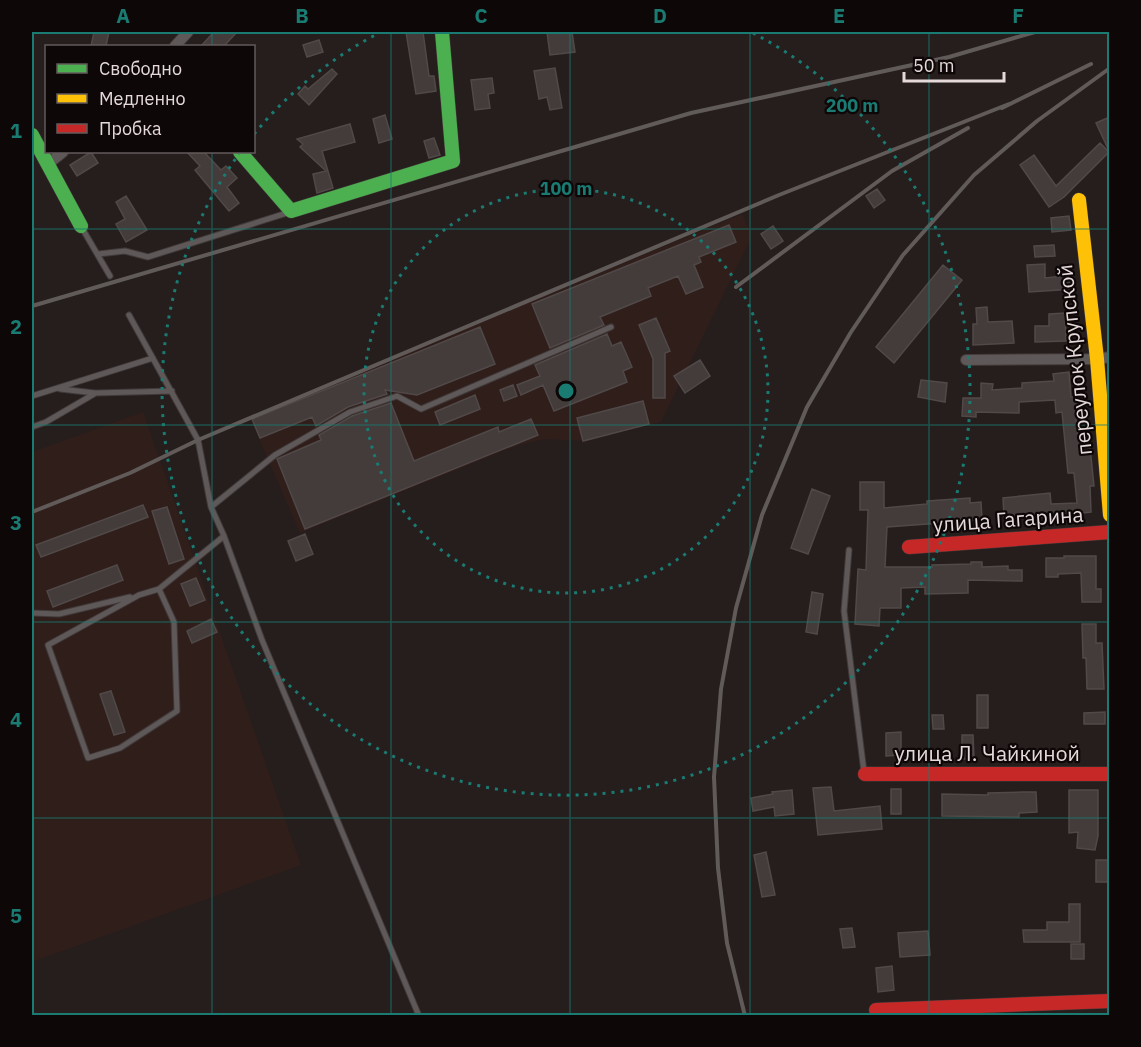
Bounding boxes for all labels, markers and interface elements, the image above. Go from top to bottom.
text: A [116,2,130,29]
text: B [295,2,309,29]
text: C [474,2,488,29]
text: D [653,2,667,29]
text: E [833,2,845,29]
text: F [1012,2,1024,29]
legend [45,45,255,153]
scale bar [904,45,1004,83]
text: 50 m [913,54,955,77]
text: Свободно [99,57,182,80]
text: Медленно [99,87,186,110]
text: 200 m [826,94,878,117]
text: 1 [10,117,22,144]
text: Пробка [99,117,162,140]
text: 100 m [540,177,592,200]
street label: переулок Крупской [1050,263,1098,457]
text: 2 [10,313,22,340]
centre of rings [556,381,576,401]
street label: улица Гагарина [932,500,1084,538]
text: 3 [10,509,22,536]
text: 4 [10,706,22,733]
street label: улица Л. Чайкиной [894,739,1080,767]
text: 5 [10,902,22,929]

